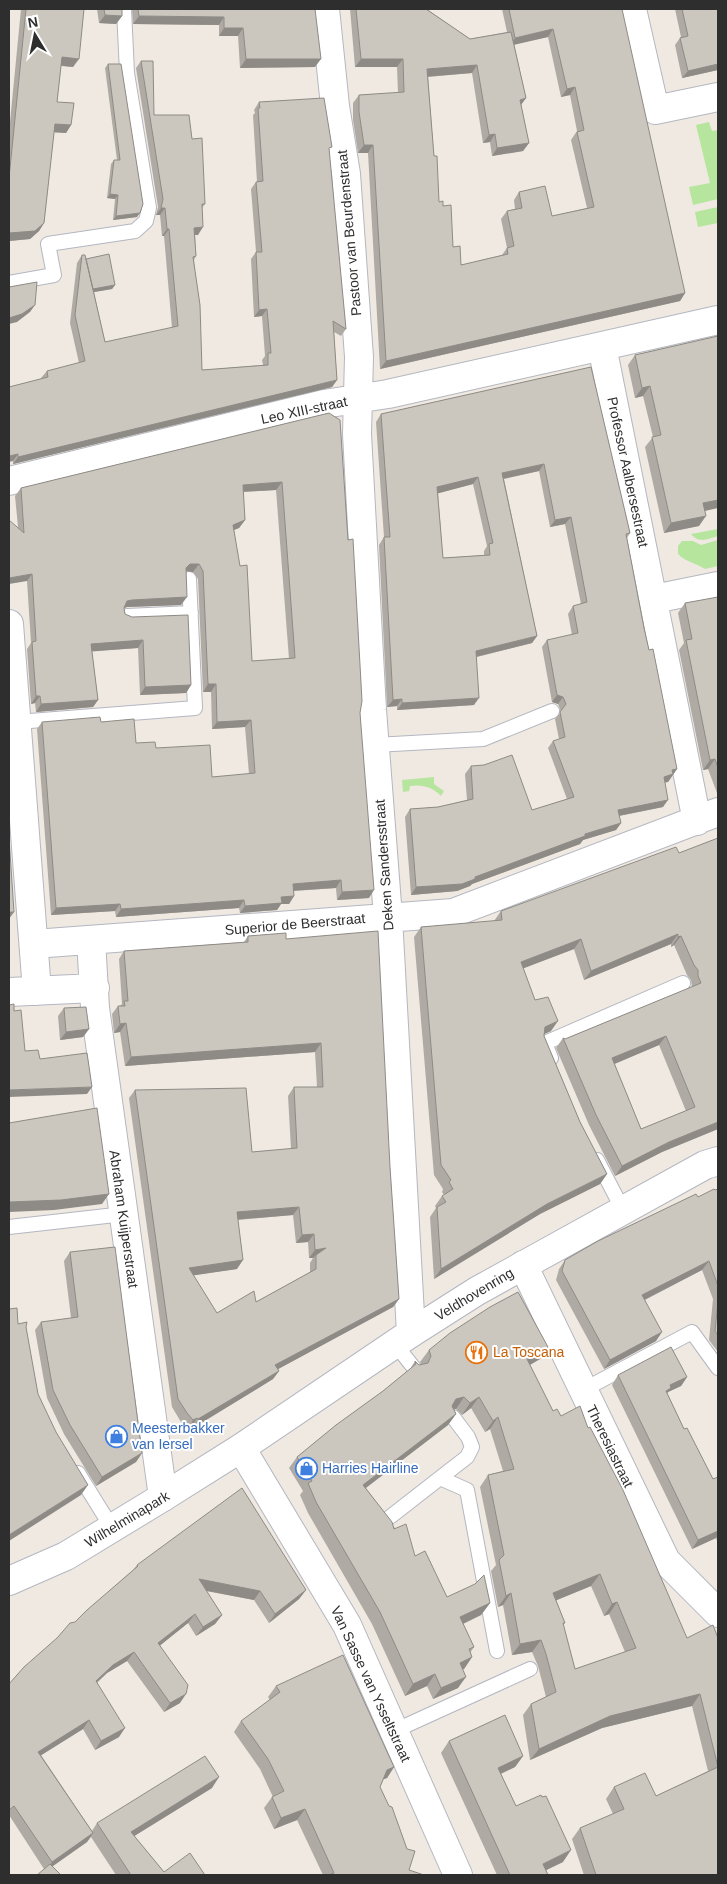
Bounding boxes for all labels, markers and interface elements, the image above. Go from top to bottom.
north arrow [10,10,60,60]
text: N [26,13,39,31]
street label: Pastoor van Beurdenstraat [334,149,364,317]
street label: Leo XIII-straat [259,393,349,427]
street label: Professor Aalbersestraat [604,395,652,549]
street label: Deken Sandersstraat [371,799,397,931]
street label: Superior de Beerstraat [224,910,366,938]
street label: Abraham Kuijperstraat [106,1149,142,1289]
street label: Veldhovenring [432,1264,516,1324]
restaurant icon: La Toscana [465,1340,489,1364]
place label: La Toscana [493,1344,565,1360]
street label: Theresiastraat [583,1402,637,1490]
place label: Meesterbakker van Iersel [132,1420,225,1452]
shop icon: Meesterbakker van Iersel [104,1424,128,1448]
shop icon: Harries Hairline [294,1456,318,1480]
place label: Harries Hairline [322,1460,419,1476]
street label: Wilhelminapark [82,1487,173,1551]
street label: Van Sasse van Ysseltstraat [328,1604,414,1764]

